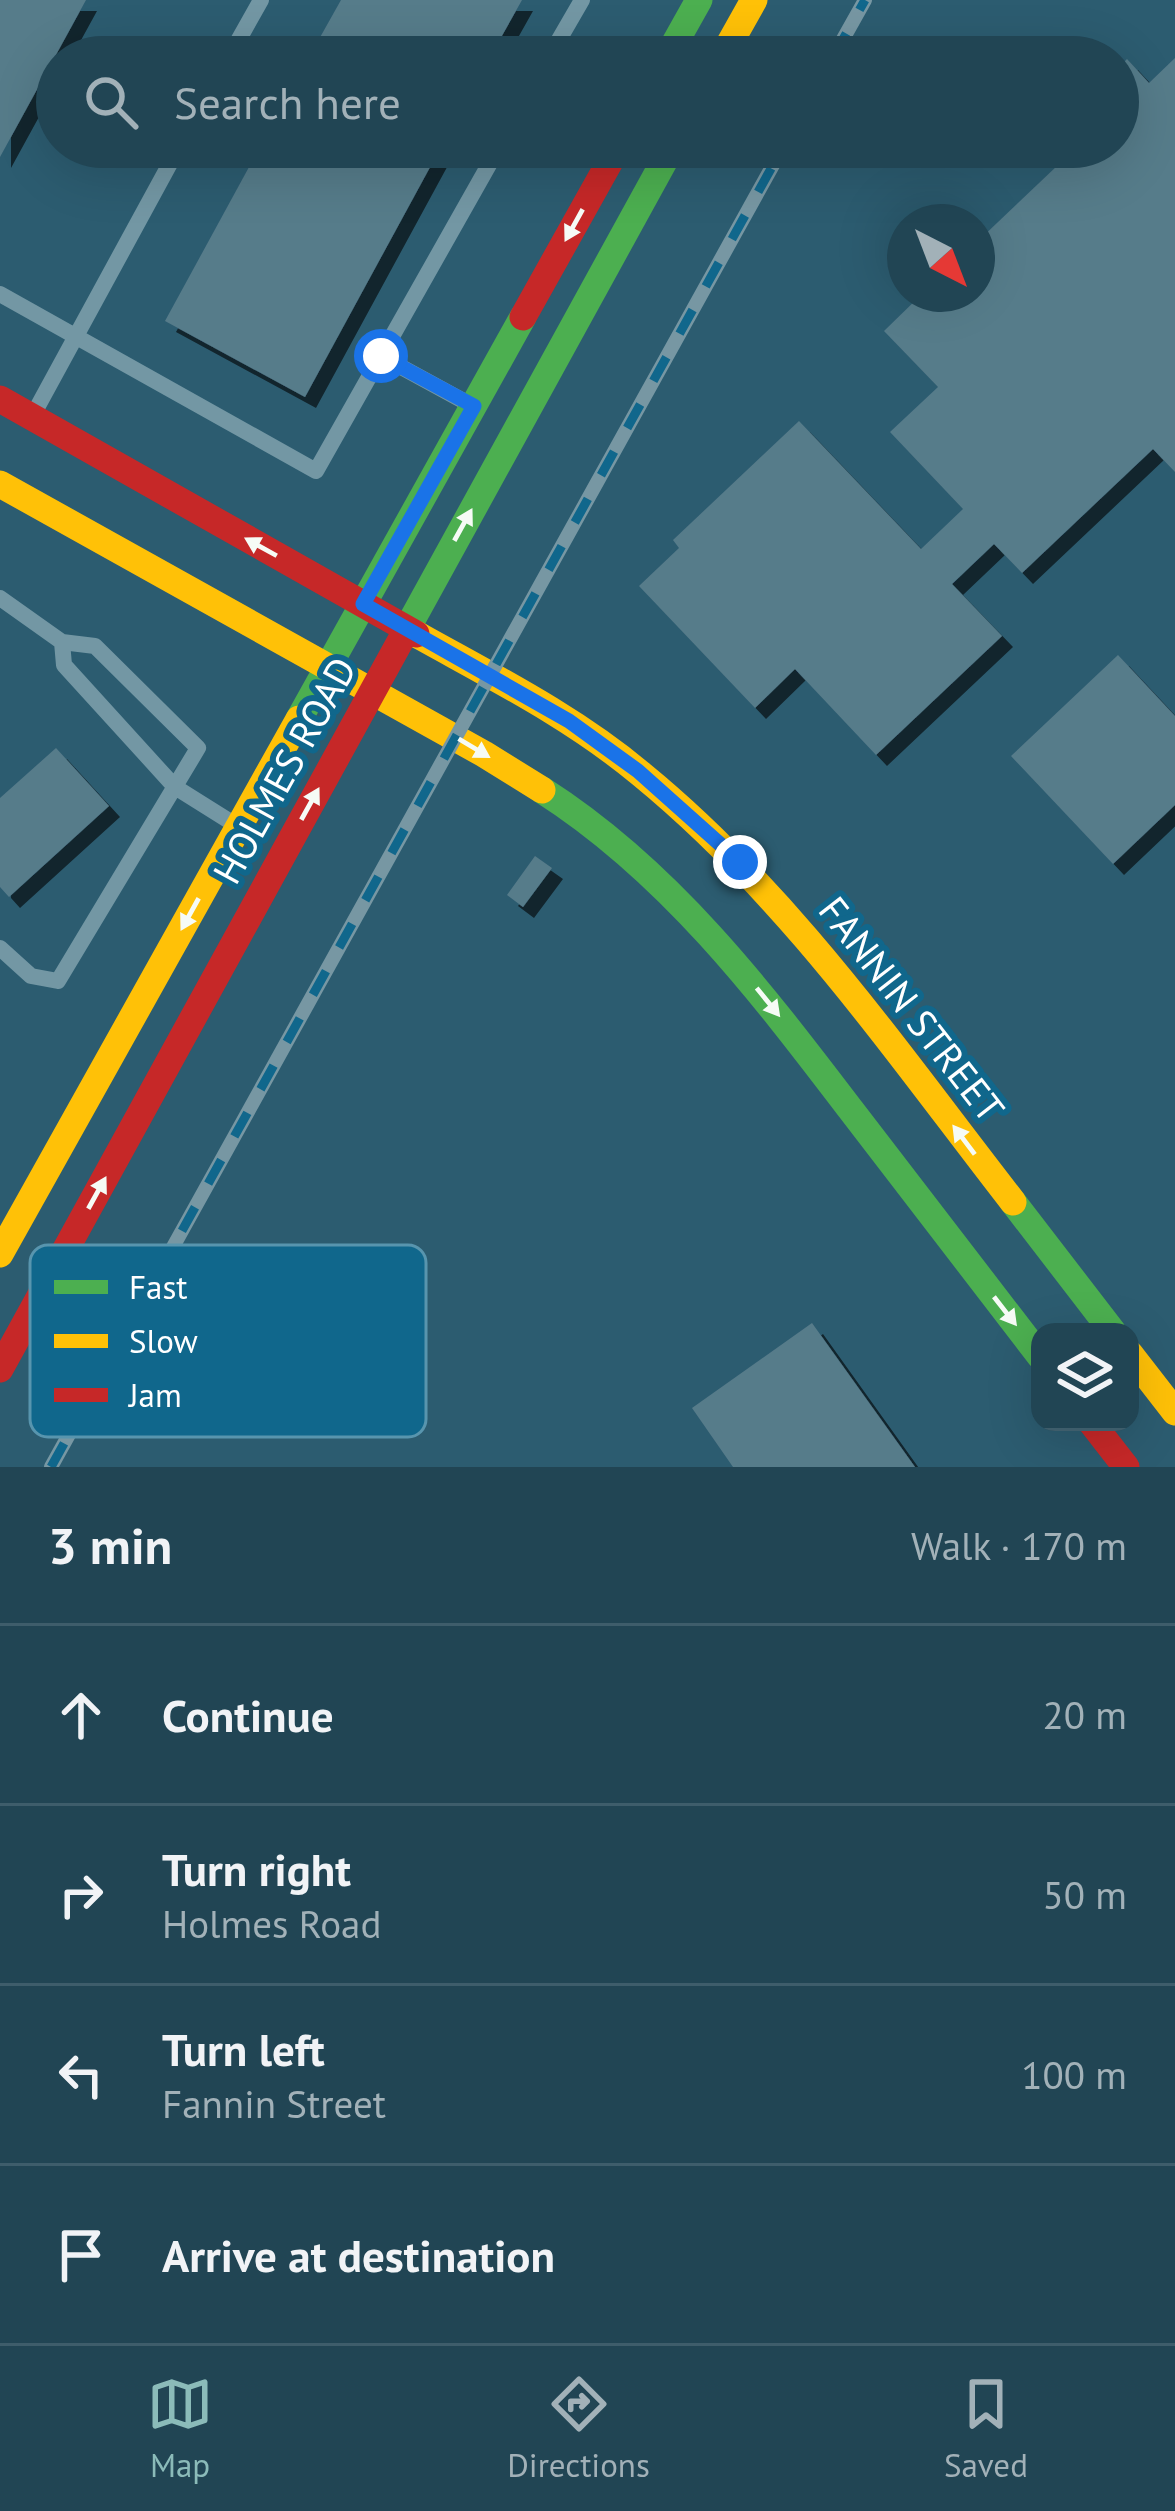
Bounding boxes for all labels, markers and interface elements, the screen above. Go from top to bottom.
search box [36,36,1139,168]
icon: search [78,69,144,135]
text: Search here [174,73,401,131]
north arrow [887,204,995,312]
one-way arrow [564,208,585,243]
route start [354,329,408,383]
one-way arrow [452,508,473,543]
one-way arrow [244,538,277,559]
street label: HOLMES ROAD [201,648,367,892]
one-way arrow [457,737,491,758]
one-way arrow [299,787,320,821]
route end [713,835,767,889]
street label: FANNIN STREET [808,886,1016,1132]
one-way arrow [181,897,202,930]
one-way arrow [754,986,780,1017]
one-way arrow [953,1124,977,1155]
one-way arrow [86,1175,107,1210]
legend [30,1245,426,1437]
text: Fast [129,1265,188,1308]
one-way arrow [992,1295,1017,1326]
text: Slow [129,1319,198,1362]
map controls [1031,1323,1139,1431]
button: layers [1031,1323,1139,1431]
text: Jam [127,1373,182,1416]
text: 3 min [48,1512,172,1578]
text: Walk · 170 m [911,1520,1127,1571]
icon: ahead [48,1682,114,1748]
text: Continue [162,1686,334,1744]
text: 20 m [1042,1689,1127,1740]
text: Turn right [162,1840,351,1898]
icon: right [48,1862,114,1928]
text: 50 m [1042,1869,1127,1920]
text: Holmes Road [162,1898,381,1949]
text: Turn left [162,2020,325,2078]
icon: left [48,2042,114,2108]
text: 100 m [1021,2049,1127,2100]
text: Fannin Street [162,2078,386,2129]
icon: arrive [48,2222,114,2288]
text: Arrive at destination [162,2226,555,2284]
tab: Map [147,2371,213,2486]
tab: Directions [507,2371,650,2486]
tab: Saved [944,2371,1028,2486]

